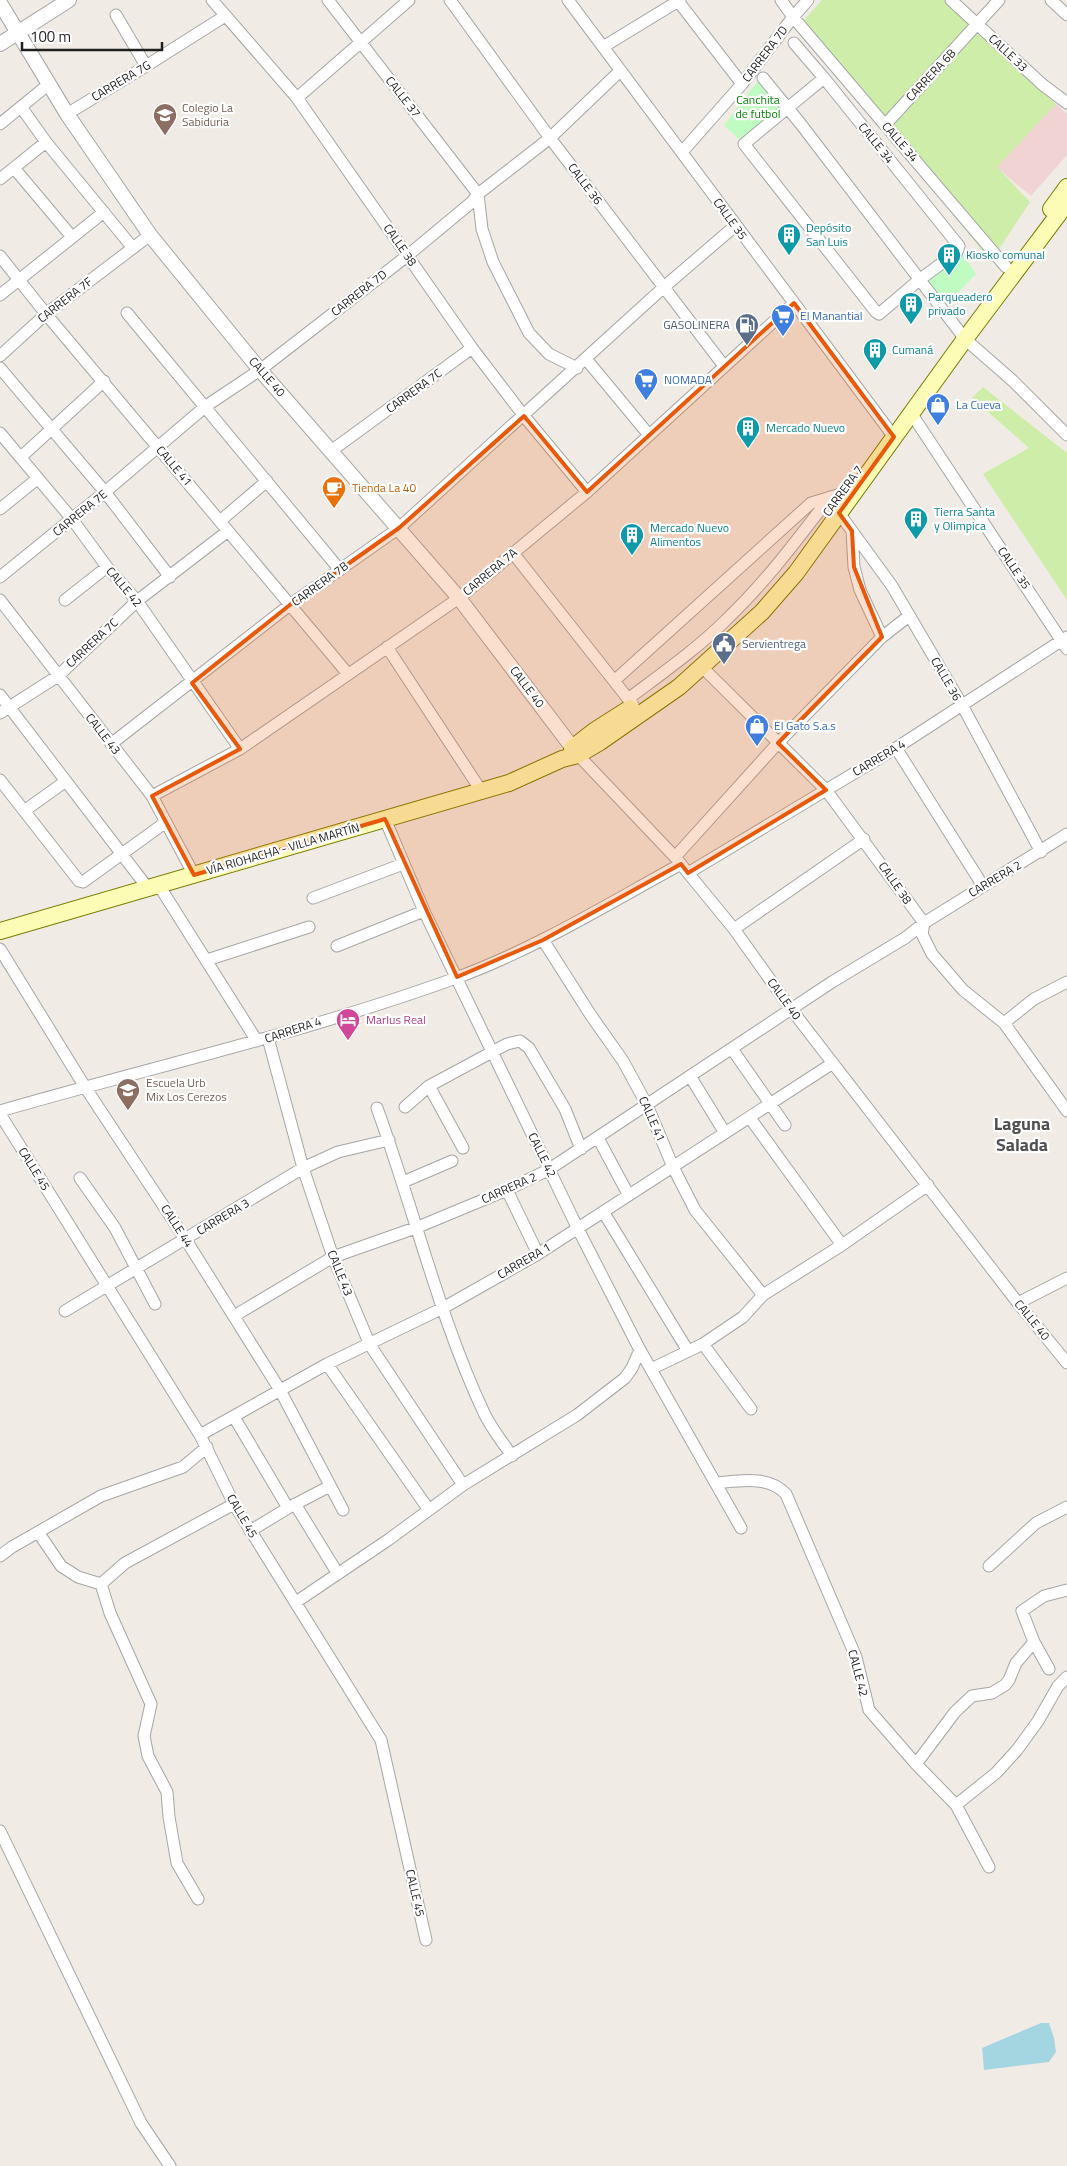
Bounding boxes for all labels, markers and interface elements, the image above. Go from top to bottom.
scale bar [22,20,162,52]
street label: CARRERA 7D [737,21,792,86]
text: 100 m [30,25,71,48]
street label: CALLE 33 [984,29,1032,76]
street label: CARRERA 6B [901,44,960,105]
street label: CARRERA 7G [87,55,154,106]
street label: CALLE 37 [381,72,426,121]
park label: Canchita de futbol [735,90,781,123]
place label: Colegio La Sabiduria [182,98,233,131]
school or university icon: Colegio La Sabiduria [152,102,178,136]
street label: CALLE 34 [877,117,923,166]
street label: CALLE 34 [854,118,899,167]
street label: CALLE 36 [563,159,608,209]
street label: CALLE 35 [709,194,752,244]
place label: Depósito San Luis [806,218,851,251]
street label: CALLE 38 [379,220,422,270]
building icon: Depósito San Luis [776,222,802,256]
building icon: Kiosko comunal [936,242,962,276]
place label: Kiosko comunal [966,245,1045,264]
street label: CARRERA 7D [327,264,391,321]
street label: CARRERA 7F [33,272,96,327]
place label: Parqueadero privado [928,287,993,320]
building icon: Parqueadero privado [898,291,924,325]
supermarket icon: El Manantial [770,303,796,337]
place label: El Manantial [800,306,863,325]
fuel station icon: GASOLINERA [734,312,760,346]
place label: GASOLINERA [663,315,730,334]
building icon: Cumaná [862,337,888,371]
place label: Cumaná [892,340,933,359]
street label: CALLE 40 [244,352,290,401]
street label: CARRERA 7C [382,363,446,418]
supermarket icon: NOMADA [633,367,659,401]
place label: NOMADA [664,370,712,389]
shop icon: La Cueva [925,392,951,426]
place label: La Cueva [956,395,1001,414]
building icon: Mercado Nuevo [735,415,761,449]
place label: Mercado Nuevo [766,418,845,437]
street label: CALLE 41 [152,441,197,490]
street label: CARRERA 7 [818,461,868,520]
cafe icon: Tienda La 40 [321,475,347,509]
place label: Tienda La 40 [352,478,417,497]
street label: CARRERA 7E [48,484,111,541]
place label: Tierra Santa y Olimpica [934,502,995,535]
building icon: Tierra Santa y Olimpica [903,506,929,540]
place label: Mercado Nuevo Alimentos [650,518,729,551]
building icon: Mercado Nuevo Alimentos [619,522,645,556]
street label: CARRERA 7A [458,543,521,600]
street label: CALLE 35 [993,543,1036,593]
street label: CARRERA 7B [287,556,352,611]
street label: CALLE 42 [102,562,147,611]
street label: CARRERA 7C [61,613,122,672]
public building icon: Servientrega [711,631,737,665]
place label: Servientrega [742,634,806,653]
street label: CALLE 36 [926,653,967,704]
street label: CALLE 40 [505,662,550,712]
street label: CALLE 43 [81,709,126,758]
shop icon: El Gato S.a.s [744,713,770,747]
place label: El Gato S.a.s [774,716,836,735]
street label: CARRERA 4 [849,734,909,781]
street label: VÍA RIOHACHA - VILLA MARTÍN [204,818,362,879]
street label: CARRERA 2 [965,855,1025,902]
street label: CALLE 38 [874,858,917,908]
street label: CALLE 40 [763,974,806,1024]
hotel icon: Marlus Real [335,1007,361,1041]
place label: Marlus Real [366,1010,426,1029]
street label: CARRERA 4 [262,1011,324,1048]
place label: Escuela Urb Mix Los Cerezos [146,1073,227,1106]
school or university icon: Escuela Urb Mix Los Cerezos [115,1077,141,1111]
street label: CALLE 41 [634,1093,671,1145]
district label: Laguna Salada [994,1110,1050,1158]
street label: CALLE 42 [523,1129,561,1180]
street label: CALLE 45 [14,1143,55,1194]
street label: CARRERA 2 [478,1167,540,1208]
street label: CARRERA 3 [193,1193,253,1240]
street label: CALLE 44 [156,1200,199,1251]
street label: CARRERA 1 [493,1238,554,1284]
street label: CALLE 43 [323,1247,358,1299]
street label: CALLE 40 [1010,1295,1055,1344]
street label: CALLE 45 [222,1490,263,1541]
street label: CALLE 42 [843,1647,874,1698]
street label: CALLE 45 [401,1867,430,1919]

